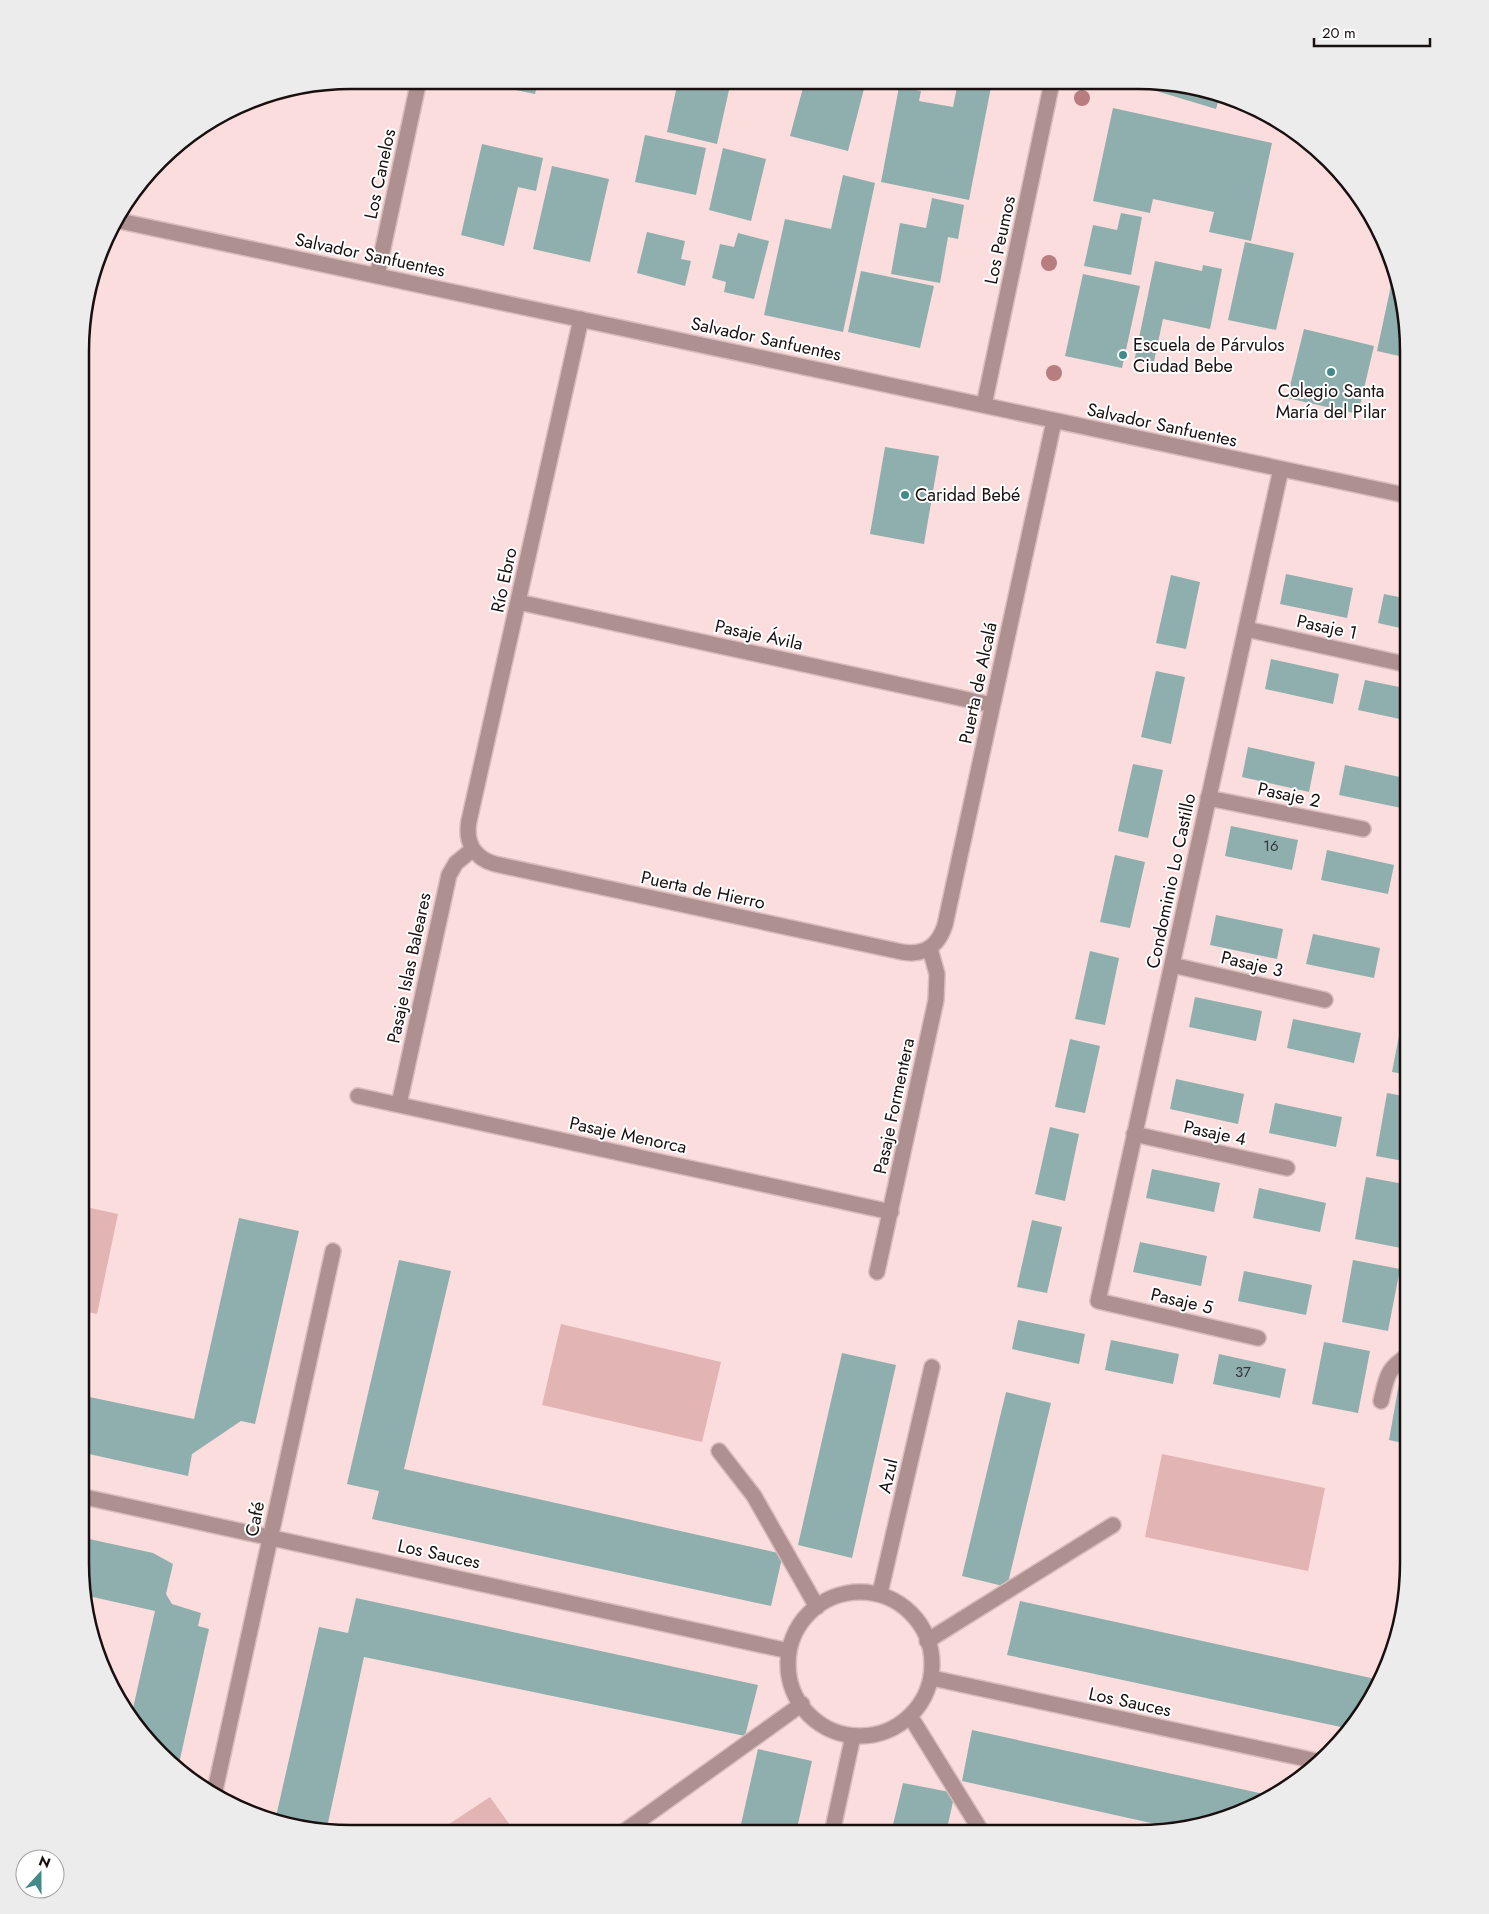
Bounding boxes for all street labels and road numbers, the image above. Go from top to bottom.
street label: Los Canelos [358,127,402,221]
street label: Los Peumos [978,193,1022,287]
street label: Salvador Sanfuentes [292,226,448,284]
street label: Salvador Sanfuentes [688,310,844,368]
street label: Salvador Sanfuentes [1084,396,1240,454]
street label: Río Ebro [484,545,524,615]
street label: Pasaje 1 [1294,608,1360,646]
street label: Pasaje Ávila [713,613,805,657]
street label: Puerta de Alcalá [952,620,1004,746]
street label: Pasaje 2 [1255,776,1323,814]
street label: Condominio Lo Castillo [1140,791,1202,971]
street label: Puerta de Hierro [638,864,768,916]
street label: Pasaje Islas Baleares [380,890,438,1046]
street label: Pasaje 3 [1218,944,1286,984]
street label: Pasaje Formentera [867,1035,921,1177]
street label: Pasaje Menorca [567,1110,689,1160]
street label: Pasaje 4 [1181,1114,1249,1152]
street label: Pasaje 5 [1148,1281,1216,1321]
street label: Azul [871,1456,905,1496]
street label: Café [239,1499,271,1539]
street label: Los Sauces [395,1533,483,1575]
street label: Los Sauces [1086,1681,1174,1723]

